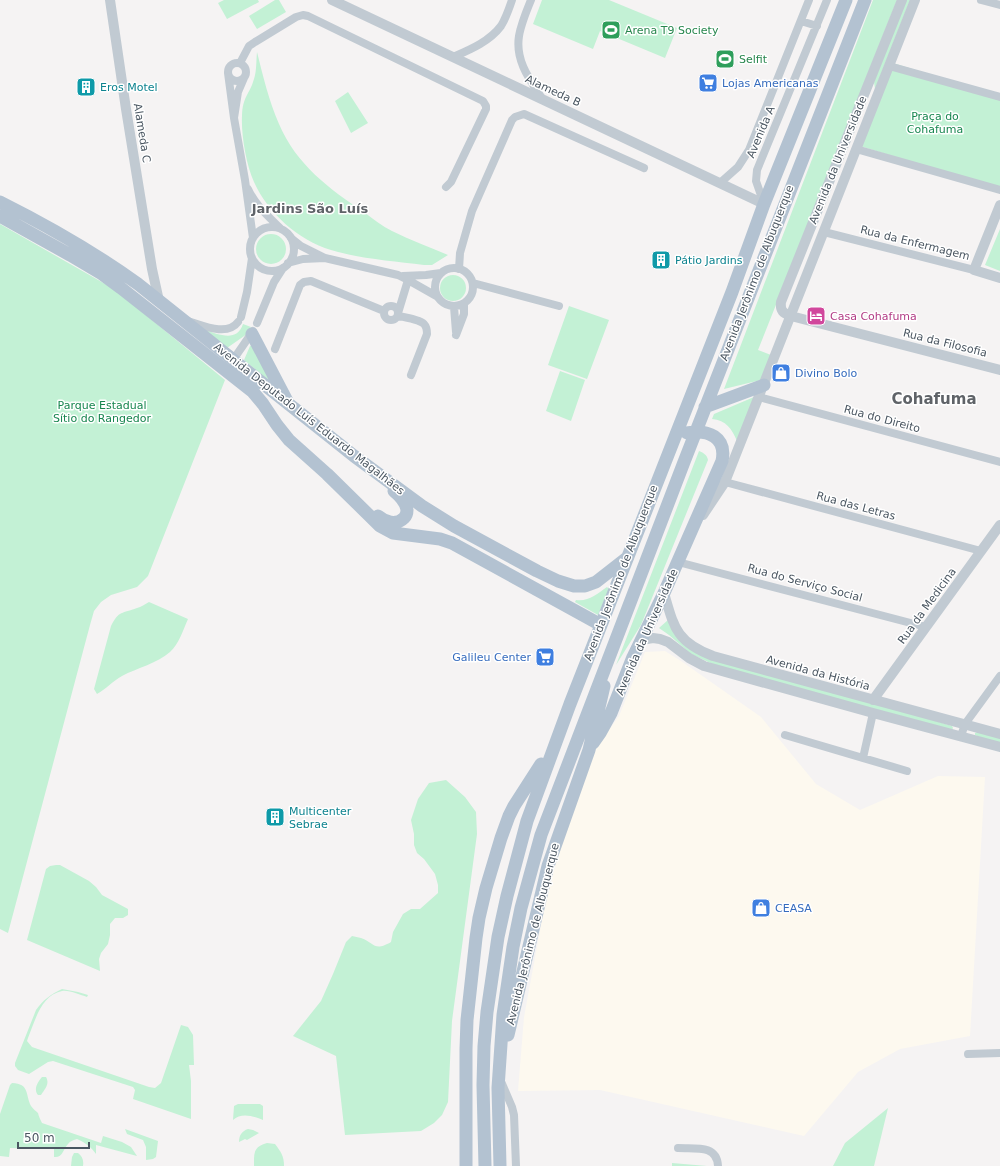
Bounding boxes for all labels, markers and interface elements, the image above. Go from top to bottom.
sports icon: Arena T9 Society [600,19,622,41]
place label: Arena T9 Society [625,24,719,37]
sports icon: Selfit [714,48,736,70]
place label: Selfit [739,53,768,66]
supermarket icon: Lojas Americanas [697,72,719,94]
street label: Alameda B [523,73,583,109]
building icon: Eros Motel [75,76,97,98]
place label: Lojas Americanas [722,77,819,90]
place label: Eros Motel [100,81,158,94]
street label: Avenida da Universidade [806,94,870,226]
street label: Alameda C [131,102,153,164]
street label: Avenida A [744,104,778,160]
park label: Praça do Cohafuma [907,110,963,136]
street label: Avenida Jerônimo de Albuquerque [717,183,797,363]
district label: Jardins São Luís [251,201,369,216]
street label: Rua da Enfermagem [859,223,971,263]
building icon: Pátio Jardins [650,249,672,271]
place label: Pátio Jardins [675,254,743,267]
hotel icon: Casa Cohafuma [805,305,827,327]
place label: Casa Cohafuma [830,310,917,323]
street label: Rua da Filosofia [902,326,988,360]
street label: Avenida Deputado Luís Eduardo Magalhães [211,340,407,498]
shop icon: Divino Bolo [770,362,792,384]
place label: Divino Bolo [795,367,858,380]
district label: Cohafuma [891,390,977,408]
park label: Parque Estadual Sítio do Rangedor [53,399,151,425]
street label: Rua do Direito [843,403,922,435]
street label: Avenida Jerônimo de Albuquerque [581,483,661,663]
street label: Rua das Letras [815,489,897,523]
street label: Rua do Serviço Social [746,561,864,605]
street label: Rua da Medicina [895,565,959,647]
street label: Avenida da Universidade [613,567,681,697]
supermarket icon: Galileu Center [534,646,556,668]
place label: Galileu Center [452,651,531,664]
street label: Avenida da História [765,653,871,693]
place label: Multicenter Sebrae [289,805,352,831]
building icon: Multicenter Sebrae [264,806,286,828]
street label: Avenida Jerônimo de Albuquerque [504,842,562,1026]
shop icon: CEASA [750,897,772,919]
place label: CEASA [775,902,812,915]
scale bar [18,1124,89,1150]
text: 50 m [24,1131,55,1145]

